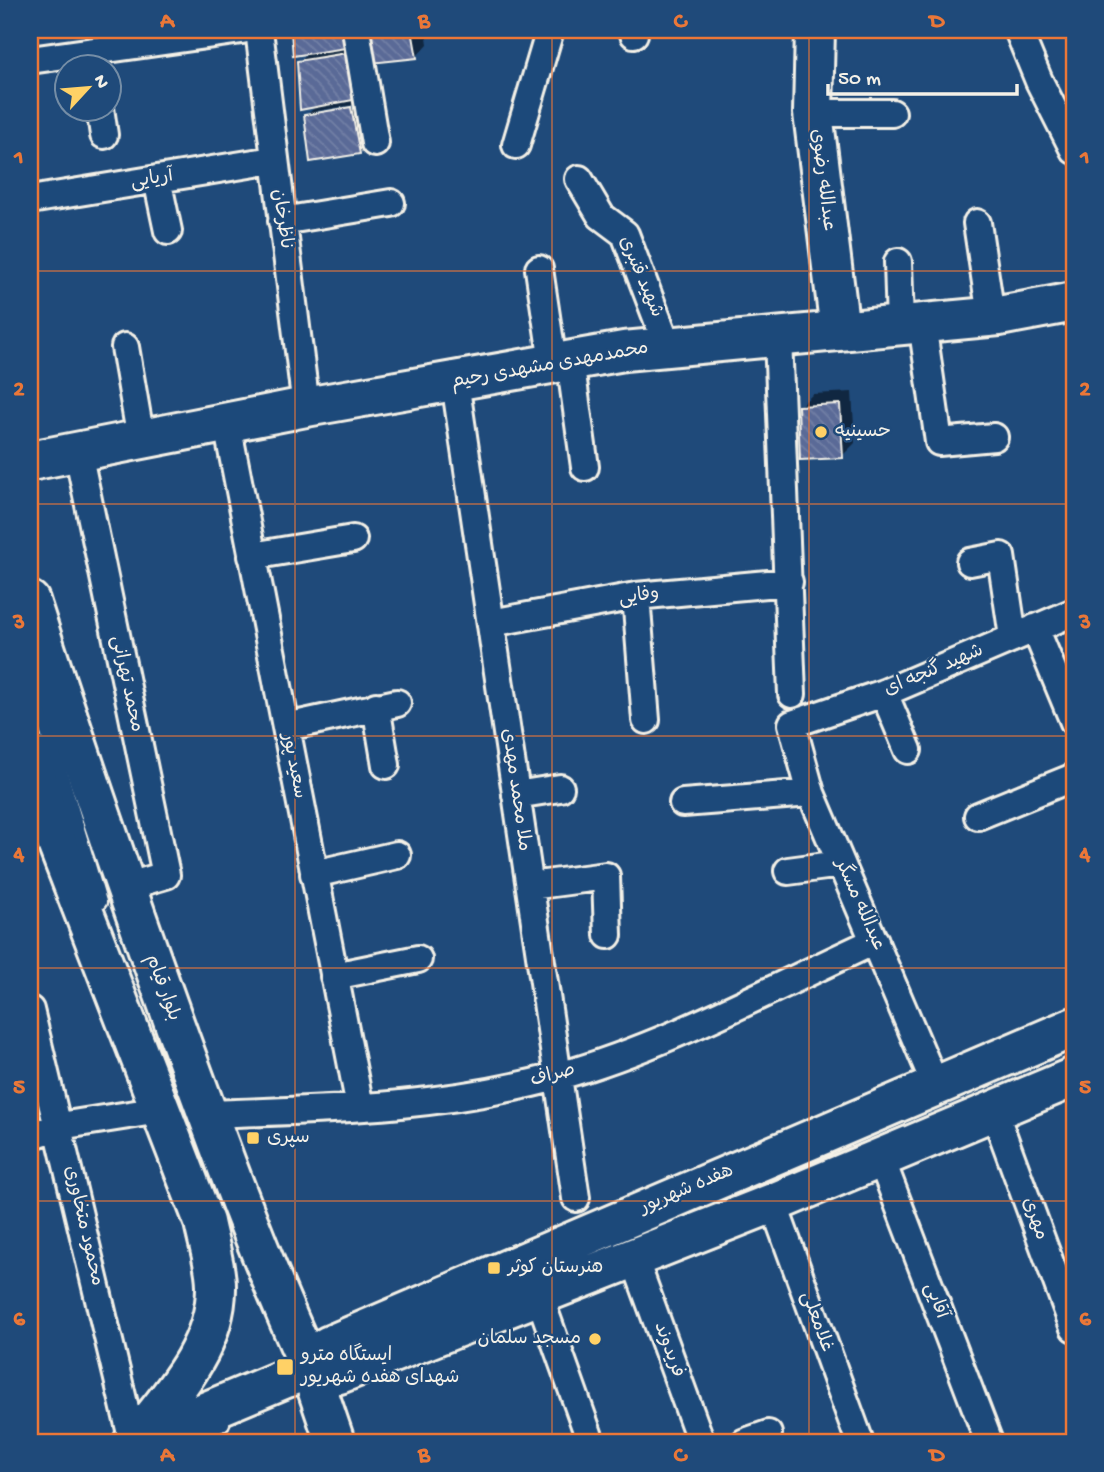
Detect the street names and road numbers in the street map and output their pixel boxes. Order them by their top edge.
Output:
street label: عبدالله رضوی [804,128,840,232]
street label: آریایی [129,163,176,195]
street label: ناظرخان [265,188,297,250]
street label: شهید قنبری [613,233,667,321]
street label: محمدمهدی مشهدی رحیم [450,337,650,395]
street label: وفایی [617,583,661,611]
street label: محمد تهرانی [105,634,147,734]
street label: شهید گنجه ای [880,638,987,702]
street label: ملا محمد مهدی [495,727,535,853]
street label: سعید پور [275,729,311,801]
street label: عبدالله مسگر [828,853,891,954]
street label: بلوار قیام [139,952,185,1024]
street label: صراف [528,1059,578,1093]
street label: هفده شهریور [635,1160,737,1221]
street label: محمود متخاوری [58,1164,108,1288]
street label: مهری [1016,1195,1052,1243]
street label: آقایی [918,1279,955,1323]
street label: غلامعلی [794,1289,838,1355]
street label: فریدوند [647,1319,689,1381]

